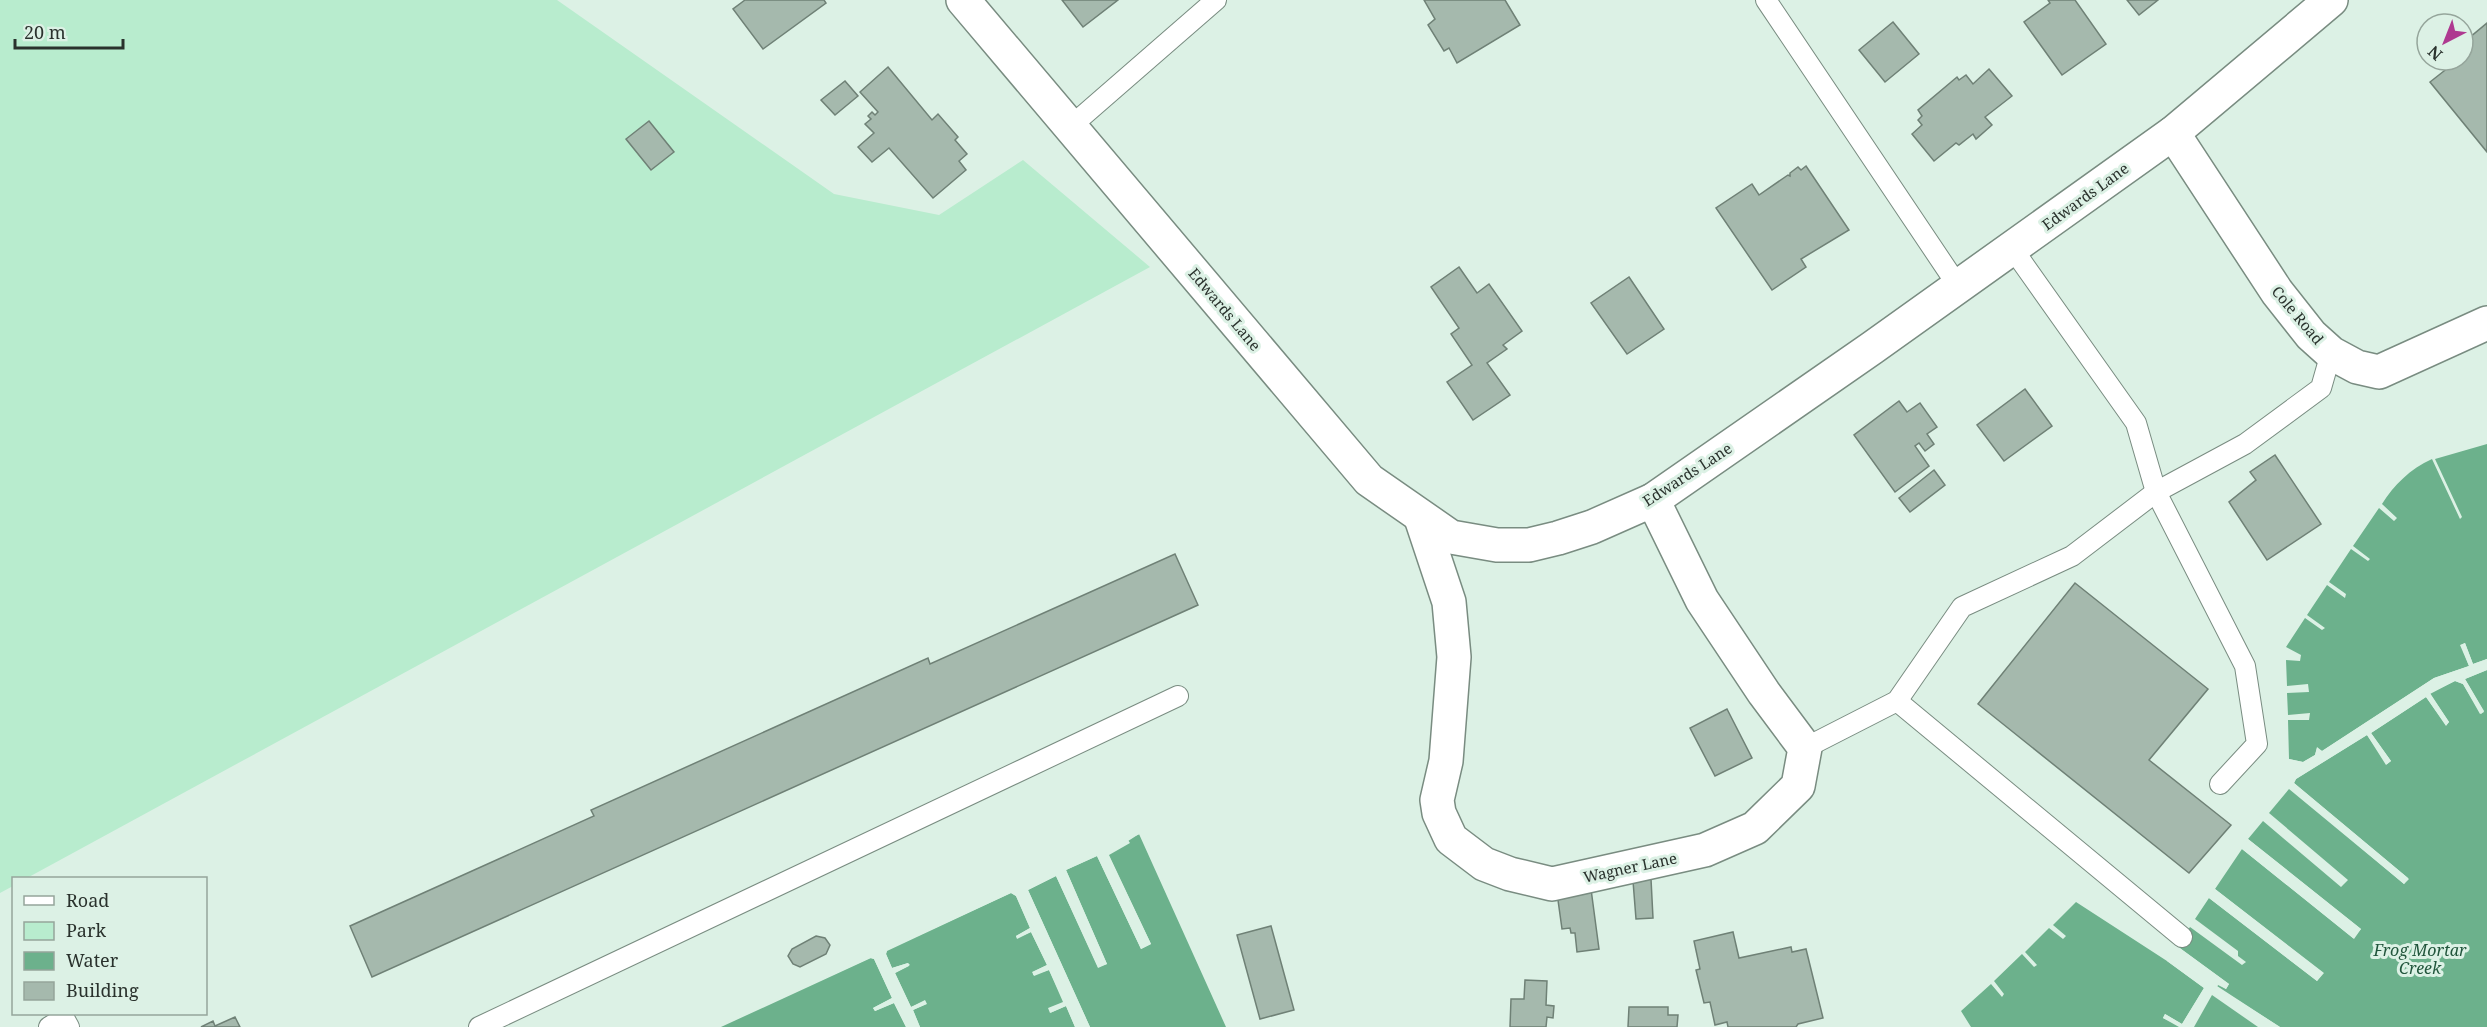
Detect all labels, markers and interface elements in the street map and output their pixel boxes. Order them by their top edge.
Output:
scale bar [15,12,123,50]
north arrow [2415,12,2475,72]
text: 20 m [24,20,66,44]
text: N [2423,40,2447,66]
street label: Edwards Lane [2038,158,2132,234]
street label: Edwards Lane [1184,263,1266,355]
street label: Cole Road [2268,282,2328,348]
street label: Edwards Lane [1639,438,1735,510]
street label: Wagner Lane [1581,847,1679,887]
legend [12,877,207,1015]
text: Road [66,888,109,912]
text: Park [66,918,106,942]
water label: Frog Mortar Creek [2372,939,2467,979]
text: Water [66,948,119,972]
text: Building [66,978,139,1002]

